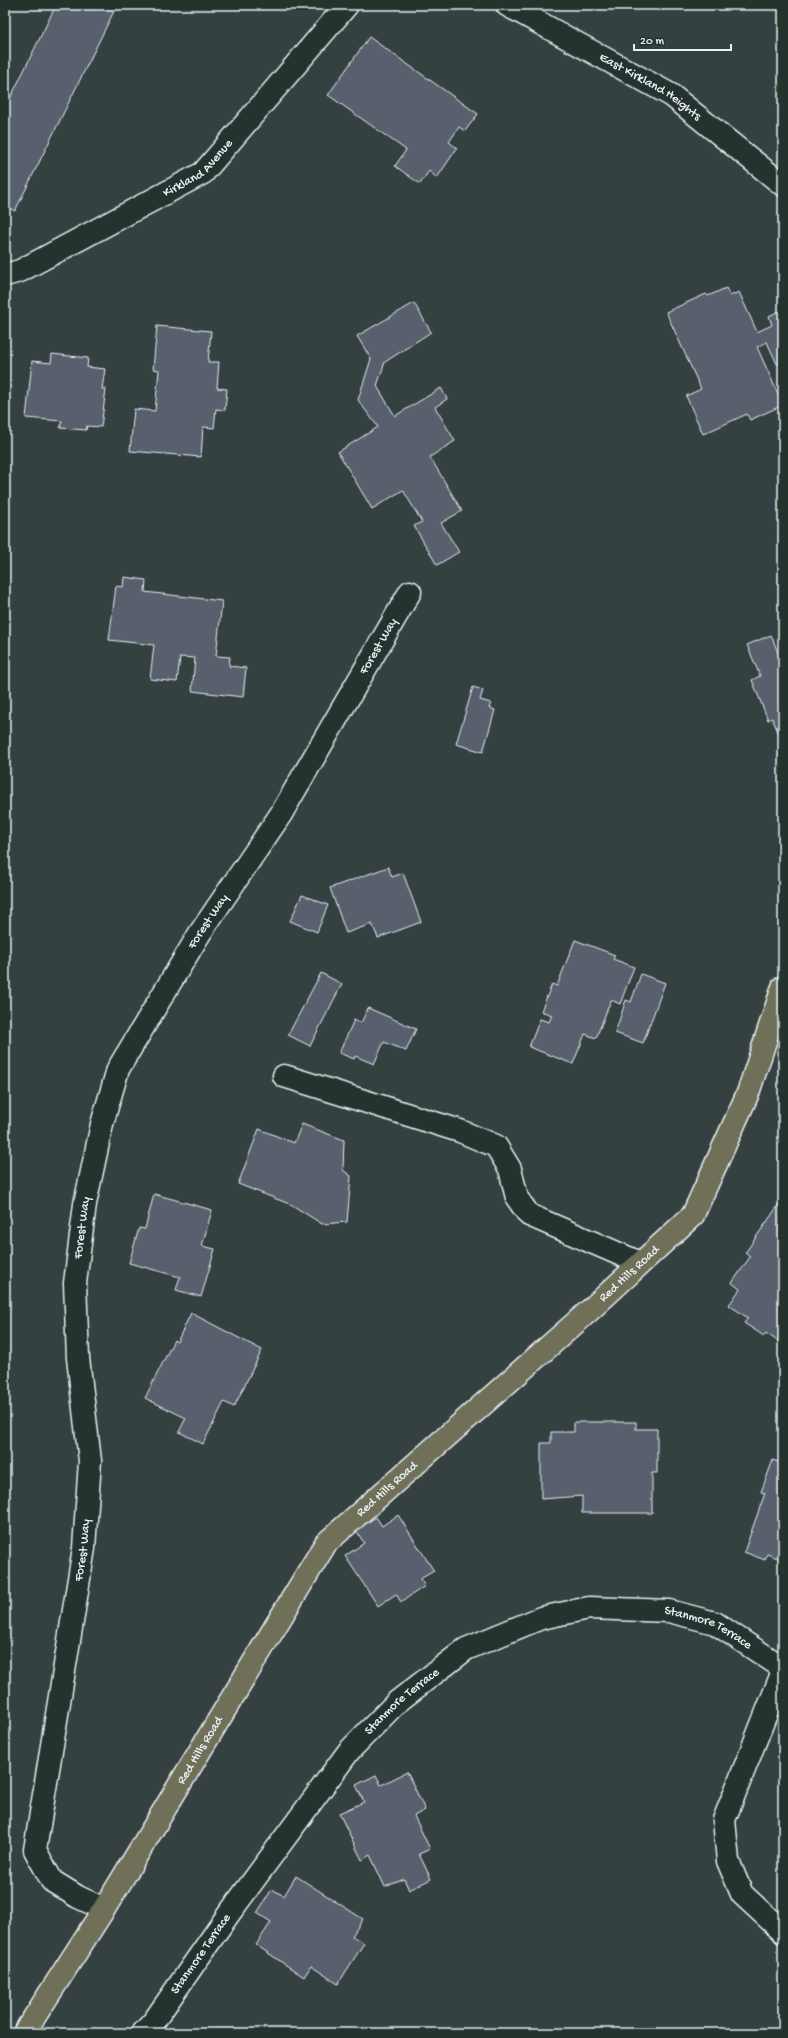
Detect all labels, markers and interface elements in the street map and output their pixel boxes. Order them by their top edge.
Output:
scale bar [634,26,731,52]
text: 20 m [640,35,665,49]
street label: East Kirkland Heights [597,50,705,125]
street label: Kirkland Avenue [160,136,236,201]
street label: Forest Way [356,615,401,678]
street label: Forest Way [184,891,232,953]
street label: Forest Way [70,1195,94,1261]
street label: Red Hills Road [596,1242,663,1305]
street label: Red Hills Road [353,1457,422,1520]
street label: Forest Way [71,1518,94,1584]
street label: Stanmore Terrace [664,1603,755,1653]
street label: Stanmore Terrace [361,1665,442,1738]
street label: Red Hills Road [174,1713,227,1787]
street label: Stanmore Terrace [168,1911,234,1997]

